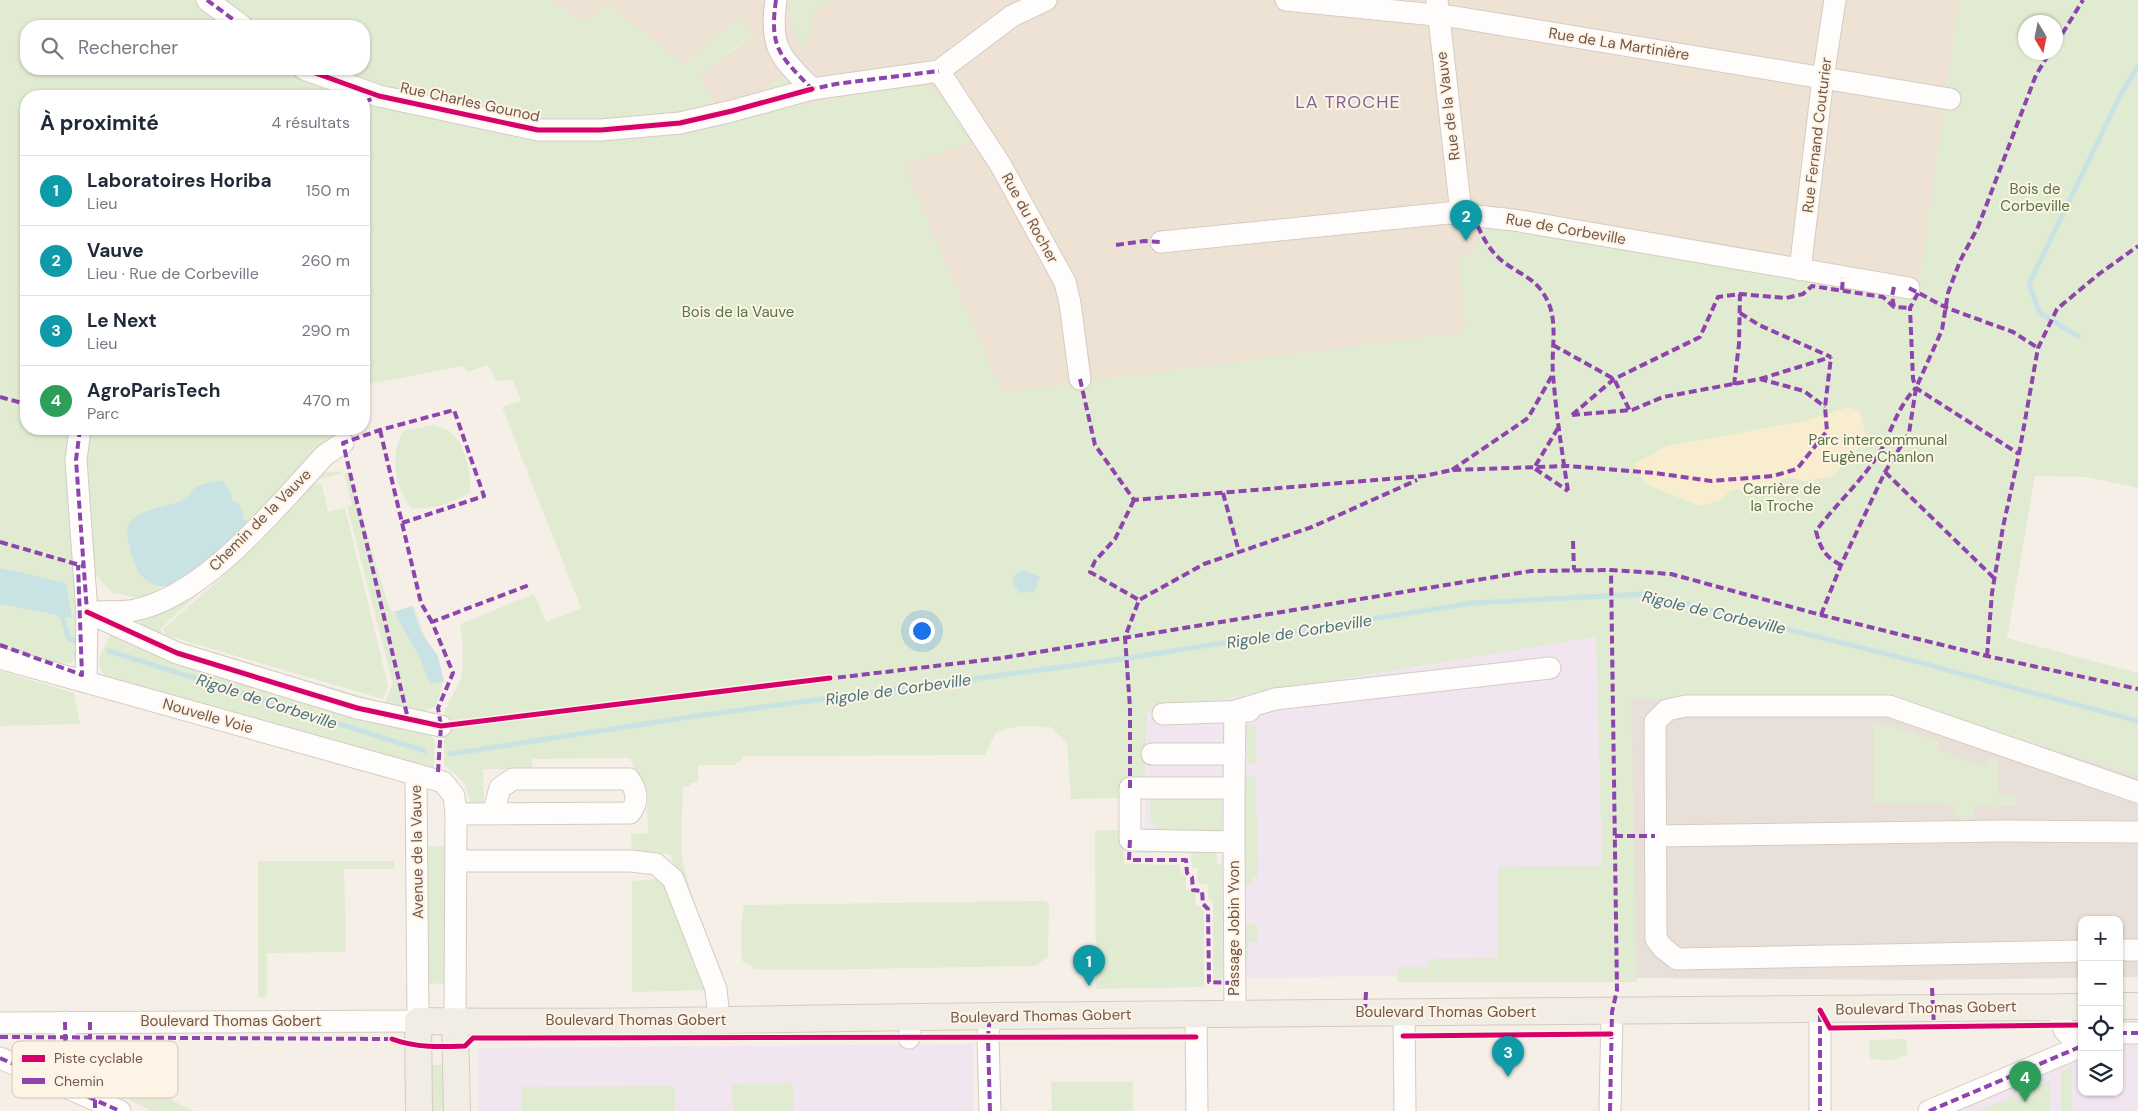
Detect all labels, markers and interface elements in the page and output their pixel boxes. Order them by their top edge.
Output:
north arrow [2018,15,2063,60]
search box [20,20,370,75]
street label: Rue de La Martinière [1547,23,1691,65]
icon: search [38,34,66,62]
text: Rechercher [78,35,178,60]
street label: Rue de la Vauve [1431,50,1465,162]
street label: Rue Fernand Couturier [1798,56,1837,214]
street label: Rue Charles Gounod [398,77,542,127]
district label: LA TROCHE [1295,90,1401,114]
text: À proximité [40,109,159,137]
text: 4 résultats [272,112,350,133]
text: Laboratoires Horiba [87,168,272,193]
street label: Rue du Rocher [997,169,1063,267]
park label: Bois de Corbeville [2000,179,2070,216]
text: 1 [53,180,59,201]
text: 150 m [306,180,350,201]
text: Lieu [87,193,118,214]
pin: 2 [1450,200,1482,241]
street label: Rue de Corbeville [1504,209,1628,249]
text: Vauve [87,238,144,263]
text: 2 [51,250,61,271]
text: 260 m [301,250,350,271]
text: Lieu · Rue de Corbeville [87,263,259,284]
park label: Bois de la Vauve [682,302,794,322]
text: Le Next [87,308,157,333]
text: 3 [51,320,61,341]
text: 290 m [301,320,350,341]
text: Lieu [87,333,118,354]
text: AgroParisTech [87,378,221,403]
text: 4 [51,390,61,411]
text: 470 m [303,390,350,411]
text: Parc [87,403,119,424]
park label: Parc intercommunal Eugène Chanlon [1809,430,1947,467]
street label: Chemin de la Vauve [205,465,315,575]
park label: Carrière de la Troche [1743,479,1821,516]
water label: Rigole de Corbeville [1640,586,1788,639]
water label: Rigole de Corbeville [1225,610,1373,653]
your location [909,618,935,644]
water label: Rigole de Corbeville [194,669,340,734]
water label: Rigole de Corbeville [824,669,972,710]
street label: Nouvelle Voie [160,694,256,738]
street label: Avenue de la Vauve [406,785,428,919]
street label: Passage Jobin Yvon [1224,860,1244,996]
map controls [2078,916,2123,1096]
button: + [2078,916,2123,961]
pin: 1 [1073,945,1105,986]
button: − [2078,961,2123,1006]
street label: Boulevard Thomas Gobert [1835,996,2017,1020]
street label: Boulevard Thomas Gobert [1355,1002,1537,1022]
street label: Boulevard Thomas Gobert [950,1004,1132,1028]
button: locate [2078,1006,2123,1051]
street label: Boulevard Thomas Gobert [545,1010,727,1030]
street label: Boulevard Thomas Gobert [140,1011,322,1031]
pin: 3 [1492,1036,1524,1077]
legend [12,1041,178,1098]
text: Piste cyclable [54,1049,143,1067]
button: layers [2078,1051,2123,1096]
pin: 4 [2009,1061,2041,1102]
text: Chemin [54,1072,104,1090]

